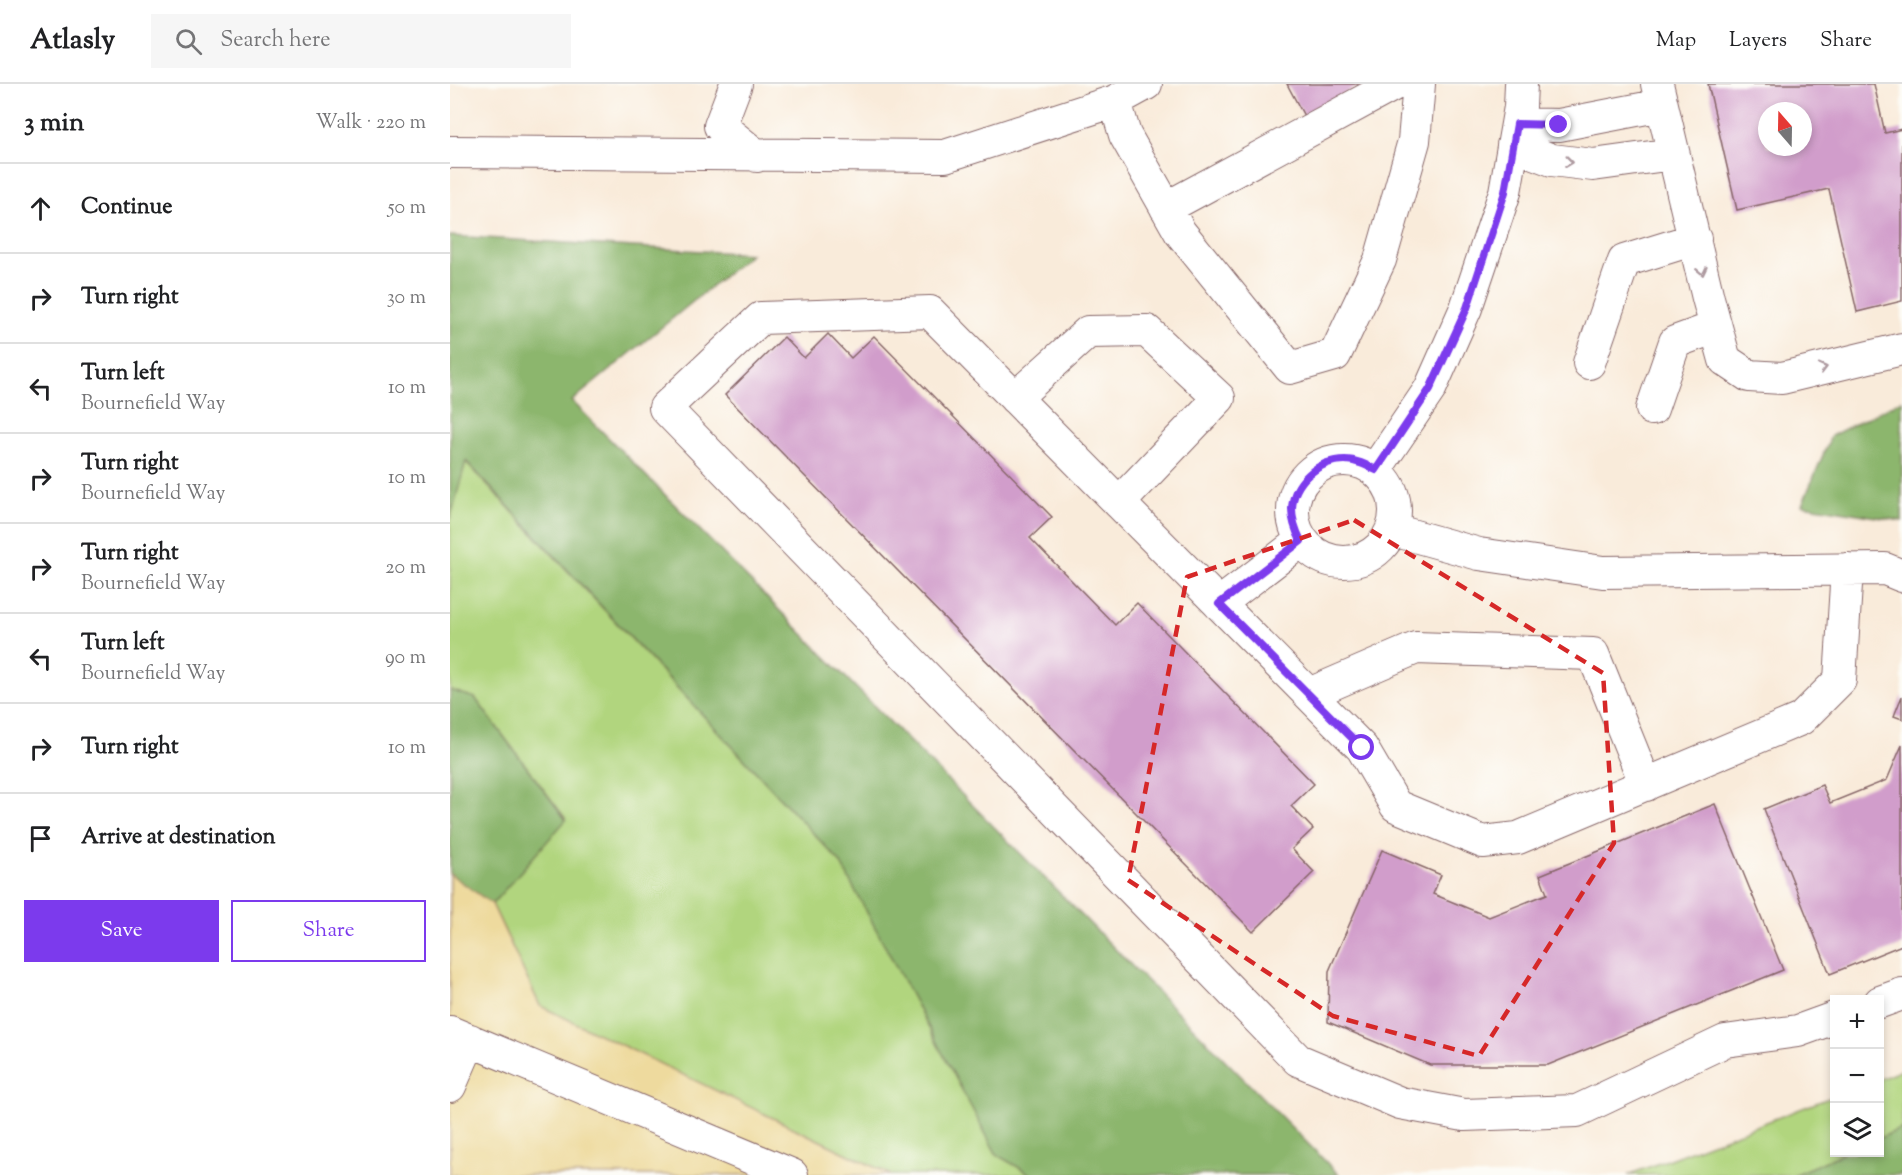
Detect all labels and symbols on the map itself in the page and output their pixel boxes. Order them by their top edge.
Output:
north arrow [1758,102,1812,156]
route end [1545,111,1571,137]
one-way arrow [1564,155,1574,167]
one-way arrow [1695,266,1708,276]
one-way arrow [1817,362,1827,375]
route start [1348,734,1374,760]

